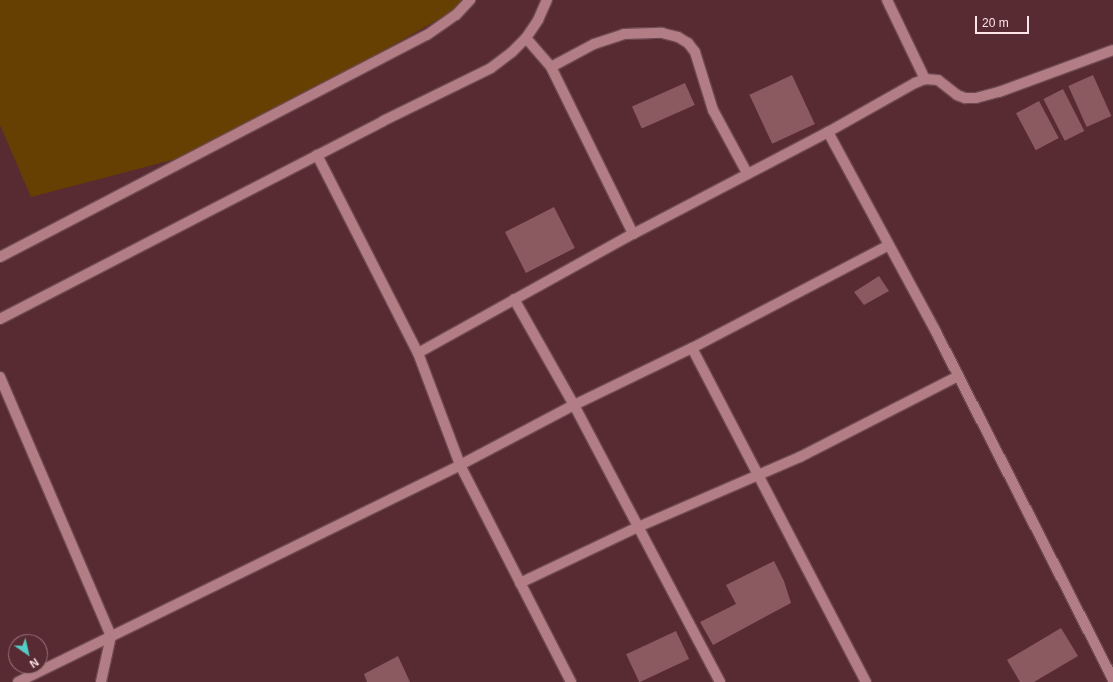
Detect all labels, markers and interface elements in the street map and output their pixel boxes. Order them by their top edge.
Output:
scale bar [977,8,1031,34]
text: 20 m [982,16,1009,30]
north arrow [8,634,48,674]
text: N [28,656,41,670]

